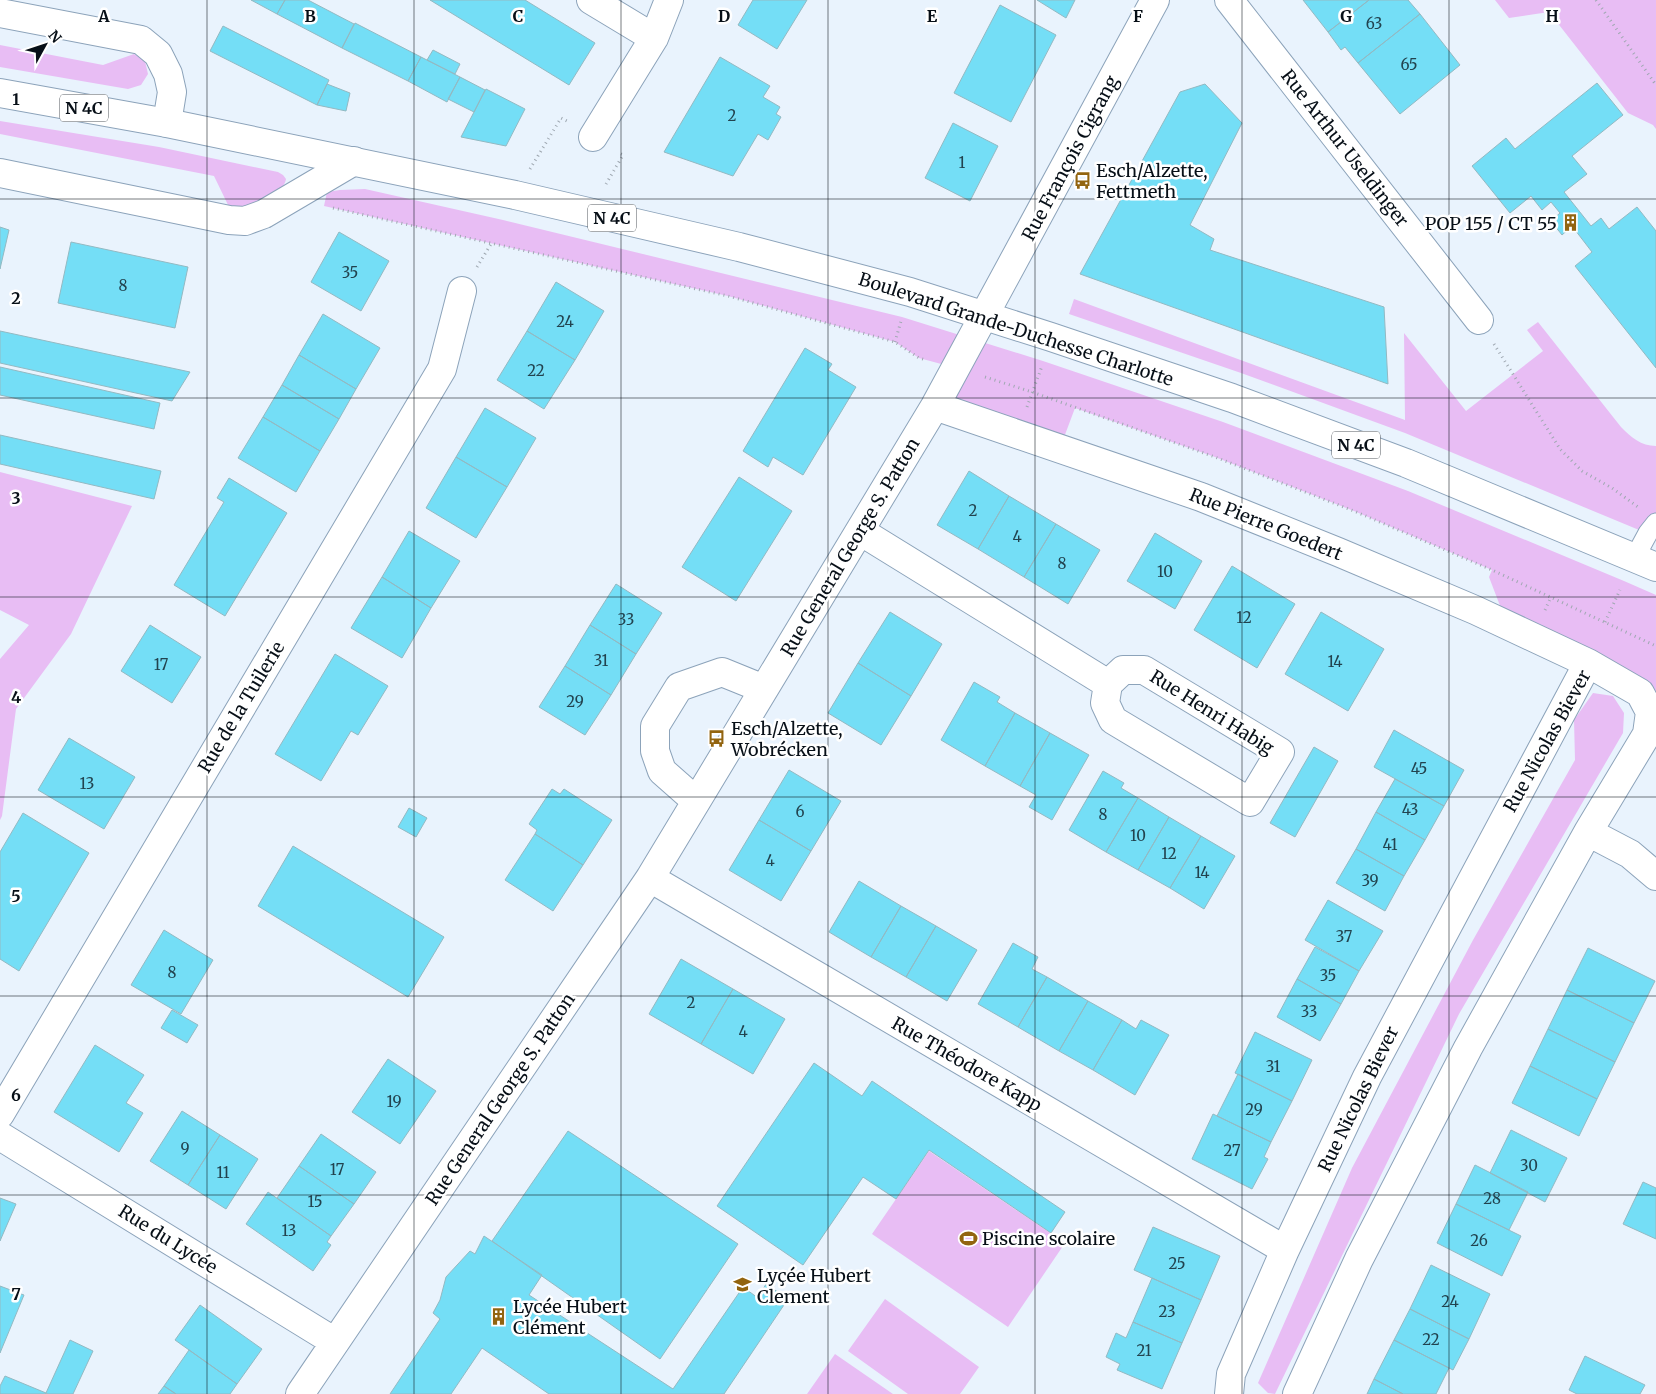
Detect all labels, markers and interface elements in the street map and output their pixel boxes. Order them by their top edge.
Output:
text: A [97,6,110,26]
text: B [304,6,316,26]
text: C [513,6,523,26]
text: D [718,6,730,26]
text: E [927,6,938,26]
text: F [1133,6,1143,26]
text: G [1340,6,1352,26]
text: H [1545,6,1559,26]
house number: 63 [1366,14,1382,33]
north arrow [20,20,70,70]
text: N [45,27,65,47]
house number: 65 [1400,55,1418,74]
street label: Rue Arthur Useldinger [1276,65,1414,231]
street label: Rue François Cigrang [1017,71,1123,245]
text: 1 [12,89,20,109]
road number: N 4C [60,95,108,122]
house number: 2 [728,106,737,125]
house number: 1 [959,153,966,172]
place label: Esch/Alzette, Fettmeth [1096,159,1208,203]
bus stop icon: Esch/Alzette, Fettmeth [1072,170,1092,190]
road number: N 4C [588,204,636,232]
place label: POP 155 / CT 55 [1425,212,1557,235]
building icon: POP 155 / CT 55 [1561,213,1581,233]
house number: 35 [342,263,358,282]
street label: Boulevard Grande-Duchesse Charlotte [856,267,1176,391]
house number: 8 [119,276,128,295]
text: 2 [11,288,21,308]
house number: 24 [556,312,574,331]
house number: 22 [527,361,545,380]
road number: N 4C [1332,432,1380,458]
street label: Rue General George S. Patton [775,433,925,661]
street label: Rue Pierre Goedert [1186,483,1346,565]
text: 3 [11,488,21,508]
house number: 2 [969,501,978,520]
house number: 4 [1012,527,1022,546]
house number: 8 [1058,554,1067,573]
house number: 10 [1157,562,1173,581]
house number: 12 [1236,608,1252,627]
house number: 33 [618,610,634,629]
street label: Rue de la Tuilerie [193,637,289,777]
house number: 31 [594,651,609,670]
house number: 14 [1327,652,1343,671]
house number: 17 [154,655,169,674]
street label: Rue Henri Habig [1146,665,1278,759]
street label: Rue Nicolas Biever [1498,666,1596,816]
text: 4 [11,687,21,707]
house number: 29 [566,692,584,711]
place label: Esch/Alzette, Wobrécken [730,717,843,761]
bus stop icon: Esch/Alzette, Wobrécken [707,728,727,748]
house number: 45 [1411,759,1427,778]
house number: 13 [80,774,94,793]
house number: 43 [1402,800,1418,819]
house number: 6 [795,802,805,821]
house number: 8 [1099,805,1108,824]
house number: 10 [1130,826,1146,845]
house number: 41 [1383,835,1398,854]
house number: 12 [1161,844,1177,863]
house number: 4 [765,851,775,870]
house number: 14 [1194,863,1210,882]
house number: 39 [1361,871,1379,890]
text: 5 [11,886,21,906]
house number: 37 [1336,927,1353,946]
house number: 8 [168,963,177,982]
house number: 35 [1320,966,1336,985]
street label: Rue General George S. Patton [420,988,580,1210]
house number: 2 [687,993,696,1012]
house number: 33 [1301,1002,1317,1021]
street label: Rue Théodore Kapp [888,1012,1046,1116]
house number: 4 [738,1022,748,1041]
street label: Rue Nicolas Biever [1313,1022,1403,1176]
house number: 31 [1266,1057,1281,1076]
text: 6 [11,1085,21,1105]
house number: 19 [386,1092,402,1111]
house number: 29 [1245,1100,1263,1119]
house number: 9 [180,1139,190,1158]
house number: 27 [1224,1141,1241,1160]
house number: 30 [1520,1156,1538,1175]
house number: 17 [330,1160,345,1179]
house number: 11 [216,1163,230,1182]
house number: 28 [1483,1189,1501,1208]
house number: 15 [307,1192,323,1211]
street label: Rue du Lycée [114,1200,222,1278]
house number: 13 [282,1221,296,1240]
place label: Piscine scolaire [982,1227,1115,1250]
sports icon: Piscine scolaire [958,1228,978,1248]
house number: 26 [1470,1231,1488,1250]
house number: 25 [1168,1254,1186,1273]
place label: Lyçée Hubert Clement [757,1264,871,1308]
school or university icon: Lyçée Hubert Clement [733,1275,753,1295]
text: 7 [11,1284,21,1304]
house number: 24 [1441,1292,1459,1311]
place label: Lycée Hubert Clément [513,1295,627,1339]
house number: 23 [1159,1302,1175,1321]
building icon: Lycée Hubert Clément [489,1306,509,1326]
house number: 22 [1422,1330,1440,1349]
house number: 21 [1136,1341,1152,1360]

